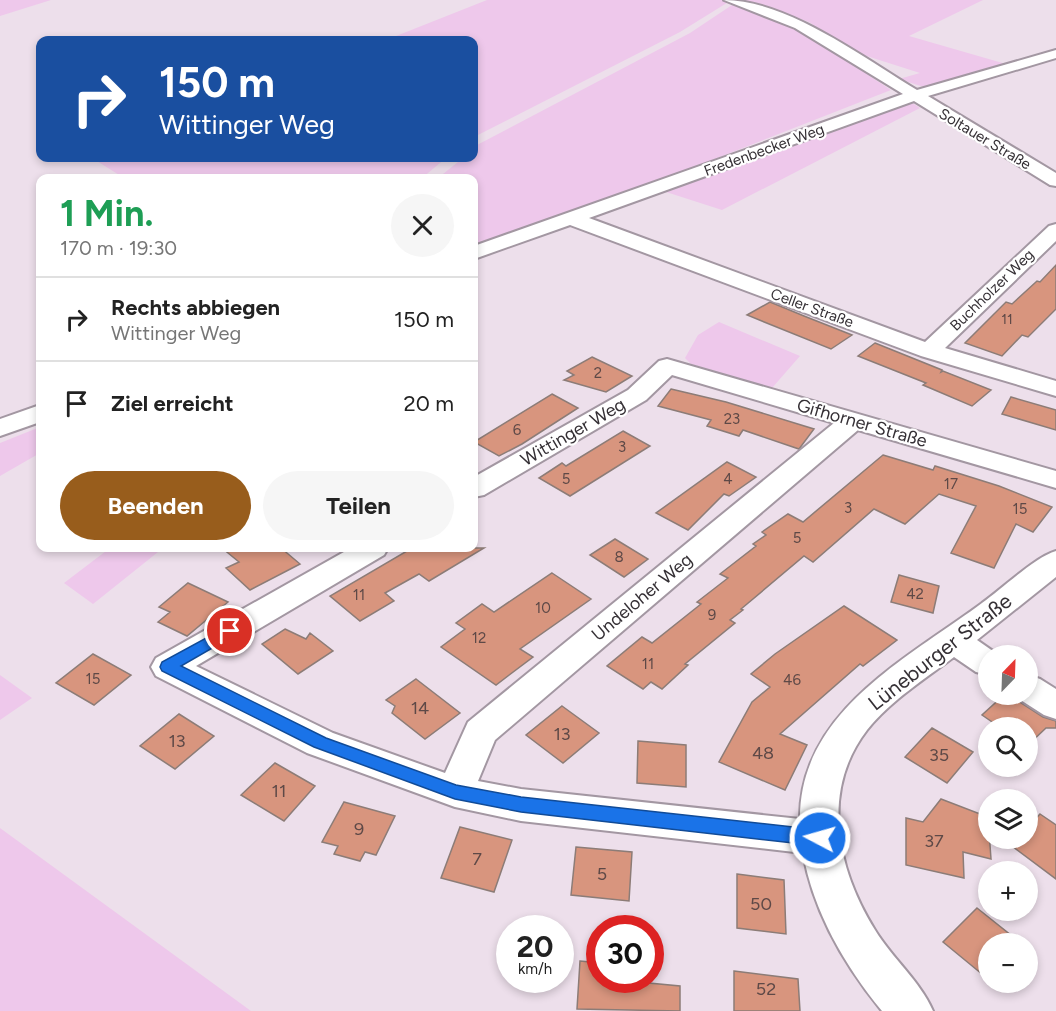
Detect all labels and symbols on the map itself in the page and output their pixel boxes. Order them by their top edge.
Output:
street label: Soltauer Straße [936,104,1034,174]
street label: Fredenbecker Weg [701,120,827,180]
street label: Buchholzer Weg [946,245,1038,335]
street label: Celler Straße [768,285,856,331]
house number: 11 [1001,311,1013,328]
house number: 2 [594,364,602,382]
street label: Wittinger Weg [517,393,629,471]
street label: Gifhorner Straße [794,394,930,452]
house number: 23 [724,410,740,428]
house number: 6 [513,421,522,439]
house number: 3 [618,438,626,456]
house number: 5 [562,470,570,488]
house number: 4 [723,470,733,488]
house number: 17 [944,475,958,493]
house number: 3 [844,499,852,517]
house number: 15 [1013,500,1027,518]
house number: 5 [793,529,801,547]
street label: Undeloher Weg [587,548,697,646]
house number: 8 [614,548,624,566]
house number: 42 [906,585,924,603]
house number: 11 [353,586,365,604]
street label: Lüneburger Straße [863,588,1016,715]
house number: 10 [535,599,551,617]
pin [204,605,255,656]
house number: 9 [708,606,716,624]
house number: 12 [472,629,486,647]
north arrow [978,645,1038,705]
house number: 11 [642,655,654,673]
house number: 15 [86,670,100,688]
house number: 46 [783,671,801,689]
house number: 14 [411,697,429,719]
house number: 13 [553,723,571,745]
house number: 13 [168,730,186,752]
house number: 48 [752,742,774,764]
house number: 35 [929,744,949,766]
house number: 11 [272,780,286,802]
position arrow [788,806,852,870]
house number: 9 [354,818,364,840]
house number: 37 [924,830,944,852]
house number: 7 [472,848,482,870]
house number: 5 [597,863,607,885]
house number: 50 [750,893,772,915]
speed limit sign: 30 [586,915,664,993]
house number: 52 [756,978,776,1000]

